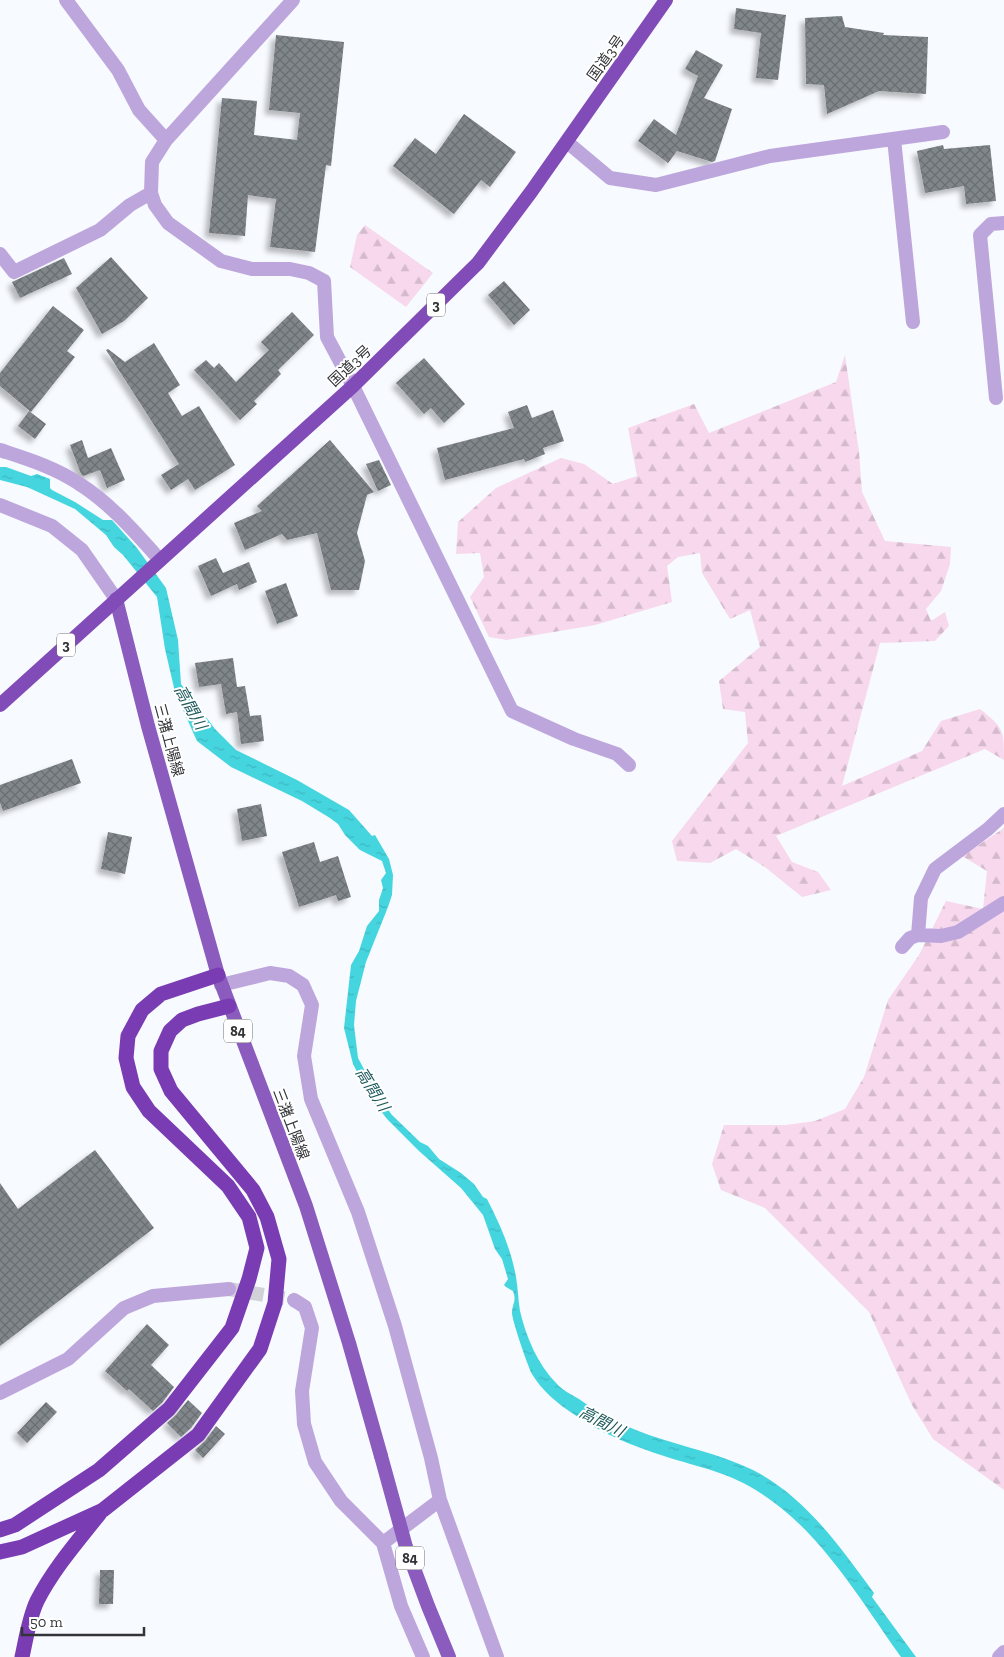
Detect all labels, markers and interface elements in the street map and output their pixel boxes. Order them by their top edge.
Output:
street label: 国道3号 [584,31,628,85]
road number: 3 [427,294,445,316]
street label: 国道3号 [325,342,375,390]
road number: 3 [57,634,75,656]
water label: 高間川 [171,682,211,735]
street label: 三潴上陽線 [151,701,187,779]
road number: 84 [224,1019,252,1042]
water label: 高間川 [352,1064,394,1116]
street label: 三潴上陽線 [269,1086,313,1162]
water label: 高間川 [576,1402,629,1442]
road number: 84 [396,1546,424,1570]
scale bar [22,1604,145,1636]
text: 50 m [30,1613,63,1631]

